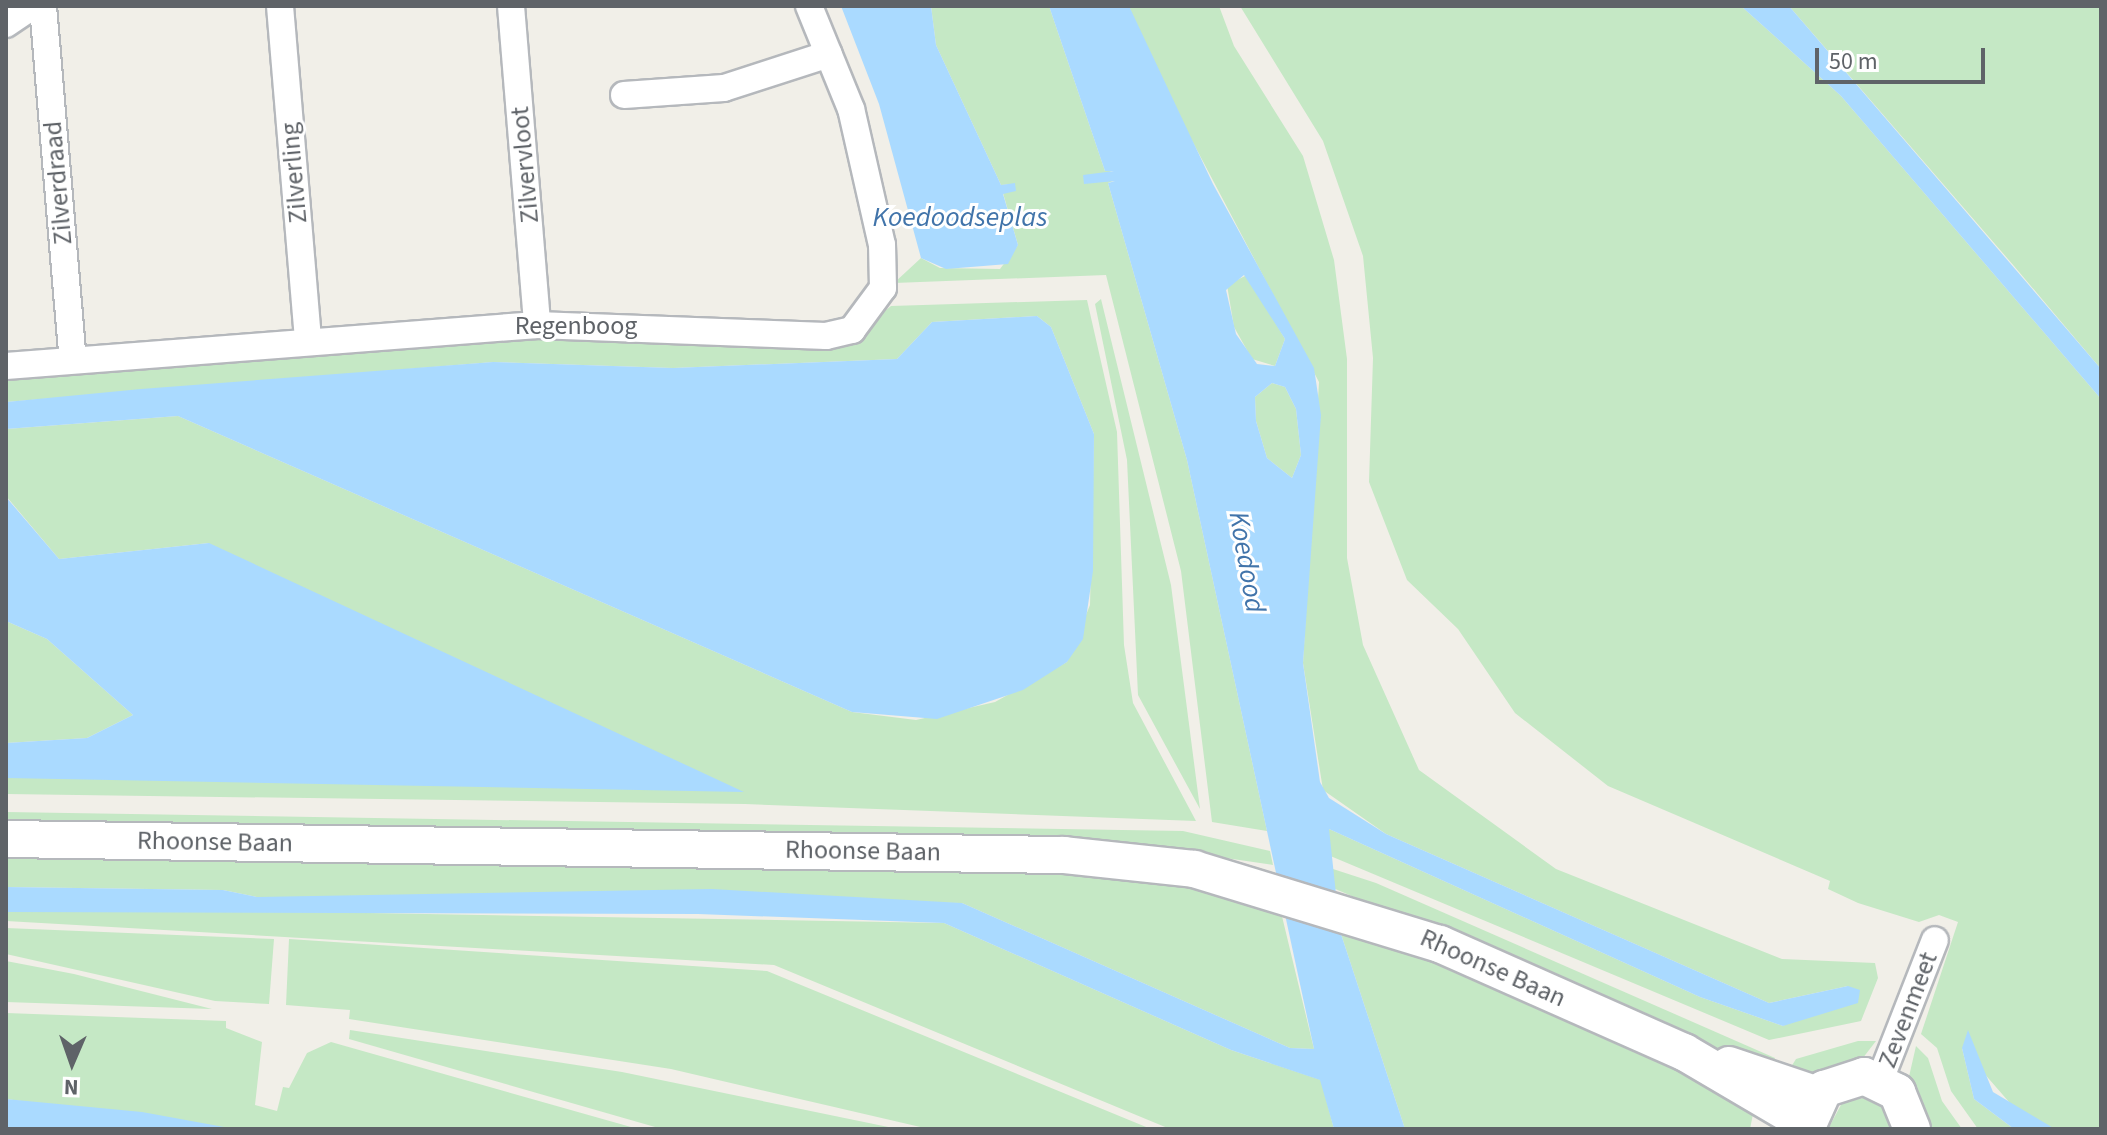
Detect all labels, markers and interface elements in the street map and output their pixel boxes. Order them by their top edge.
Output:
scale bar [1819,32,1989,82]
text: 50 m [1829,44,1878,79]
street label: Zilvervloot [504,105,546,225]
street label: Zilverdraad [37,120,79,246]
street label: Zilverling [274,121,314,225]
water label: Koedoodseplas [873,200,1047,234]
street label: Regenboog [515,310,637,342]
water label: Koedood [1222,509,1272,615]
street label: Rhoonse Baan [137,825,293,859]
street label: Rhoonse Baan [785,834,941,868]
street label: Rhoonse Baan [1415,922,1571,1014]
street label: Zevenmeet [1872,948,1944,1072]
north arrow [32,1023,112,1103]
text: N [63,1071,79,1103]

